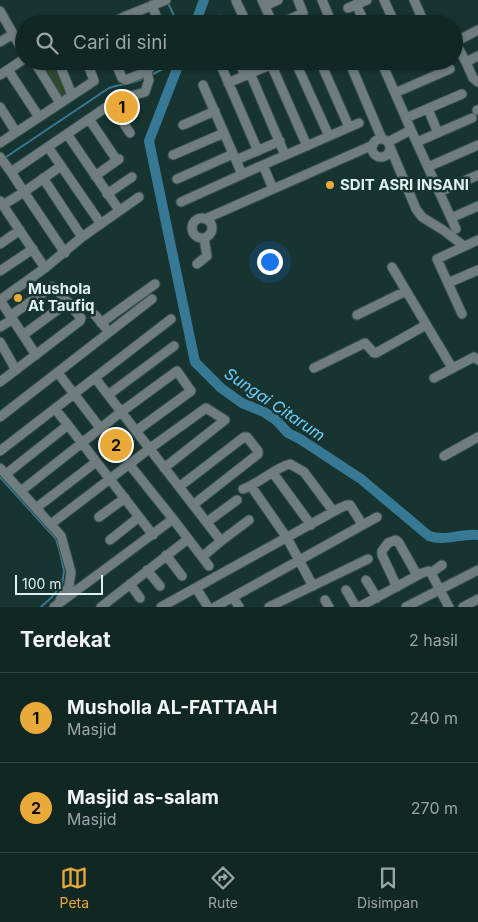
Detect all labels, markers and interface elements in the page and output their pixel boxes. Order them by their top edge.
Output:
search box [15,15,463,70]
icon: search [33,29,61,57]
text: Cari di sini [73,31,167,54]
pin: 1 [106,88,138,126]
place label: SDIT ASRI INSANI [340,175,469,194]
marker: SDIT ASRI INSANI [324,179,336,191]
your location [257,249,283,275]
place label: Mushola At Taufiq [28,279,94,315]
marker: Mushola At Taufiq [12,292,24,304]
water label: Sungai Citarum [221,363,329,445]
pin: 2 [100,426,132,464]
scale bar [15,572,102,595]
text: 100 m [22,575,62,592]
text: Terdekat [20,627,111,652]
text: 2 hasil [409,630,458,650]
text: Musholla AL-FATTAAH [67,696,277,719]
text: 1 [33,708,39,728]
text: 240 m [410,708,458,728]
text: Masjid [67,719,116,739]
text: Masjid as-salam [67,786,219,809]
text: 2 [31,798,41,818]
text: 270 m [411,798,458,818]
text: Masjid [67,809,116,829]
tab: Peta [60,864,89,911]
tab: Rute [208,864,238,911]
tab: Disimpan [357,864,418,911]

